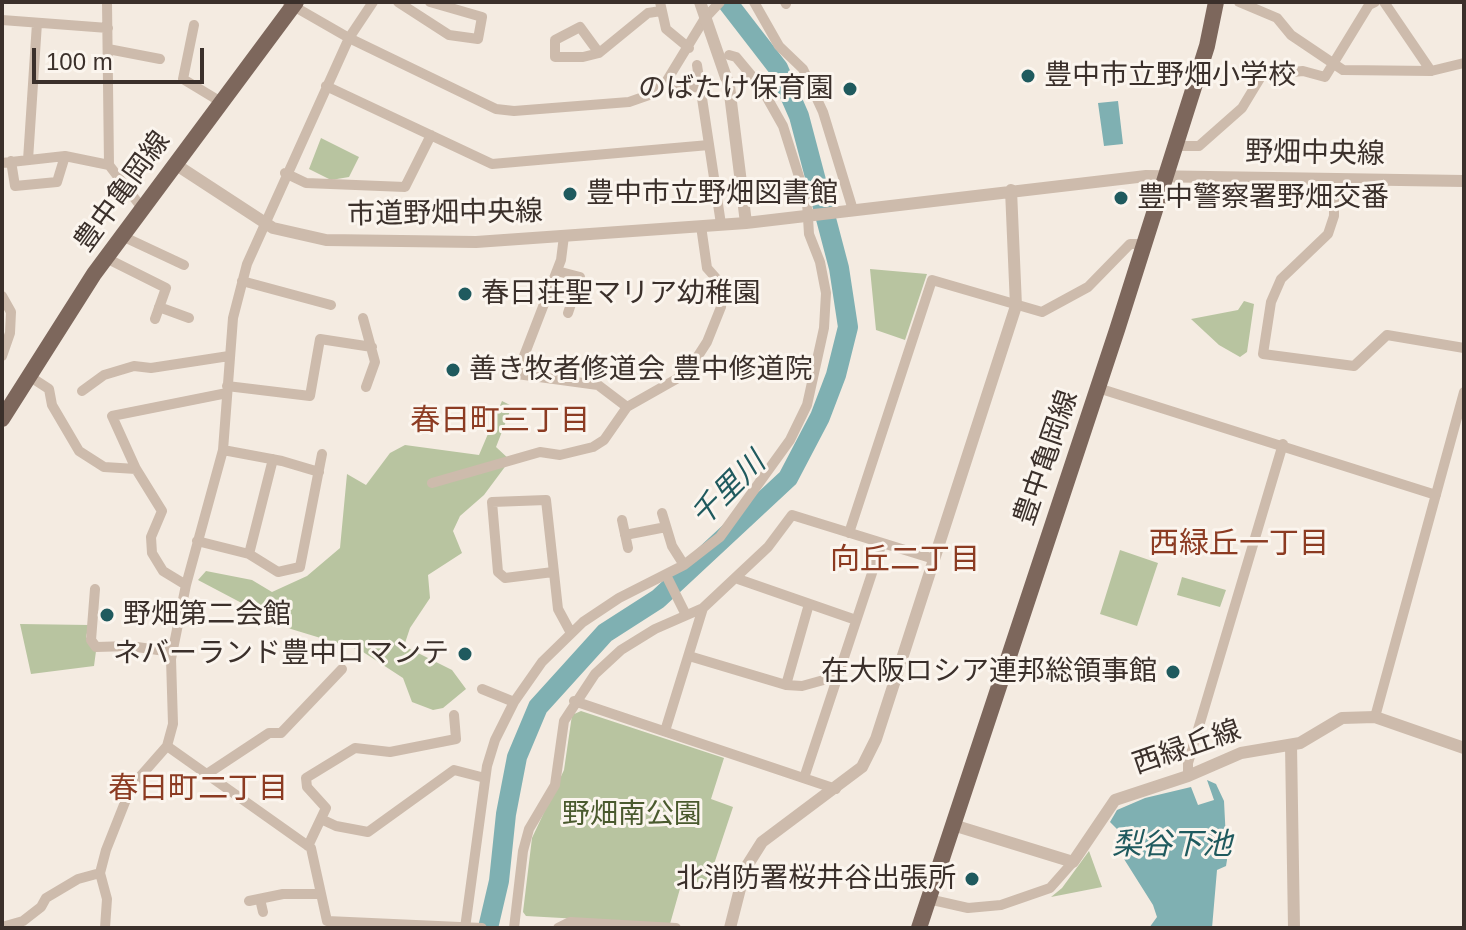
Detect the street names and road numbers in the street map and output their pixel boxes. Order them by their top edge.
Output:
street label: 豊中亀岡線 [68,125,178,259]
street label: 野畑中央線 [1245,136,1385,172]
street label: 市道野畑中央線 [347,195,543,233]
street label: 豊中亀岡線 [1008,386,1086,530]
street label: 西緑丘線 [1129,714,1245,782]

